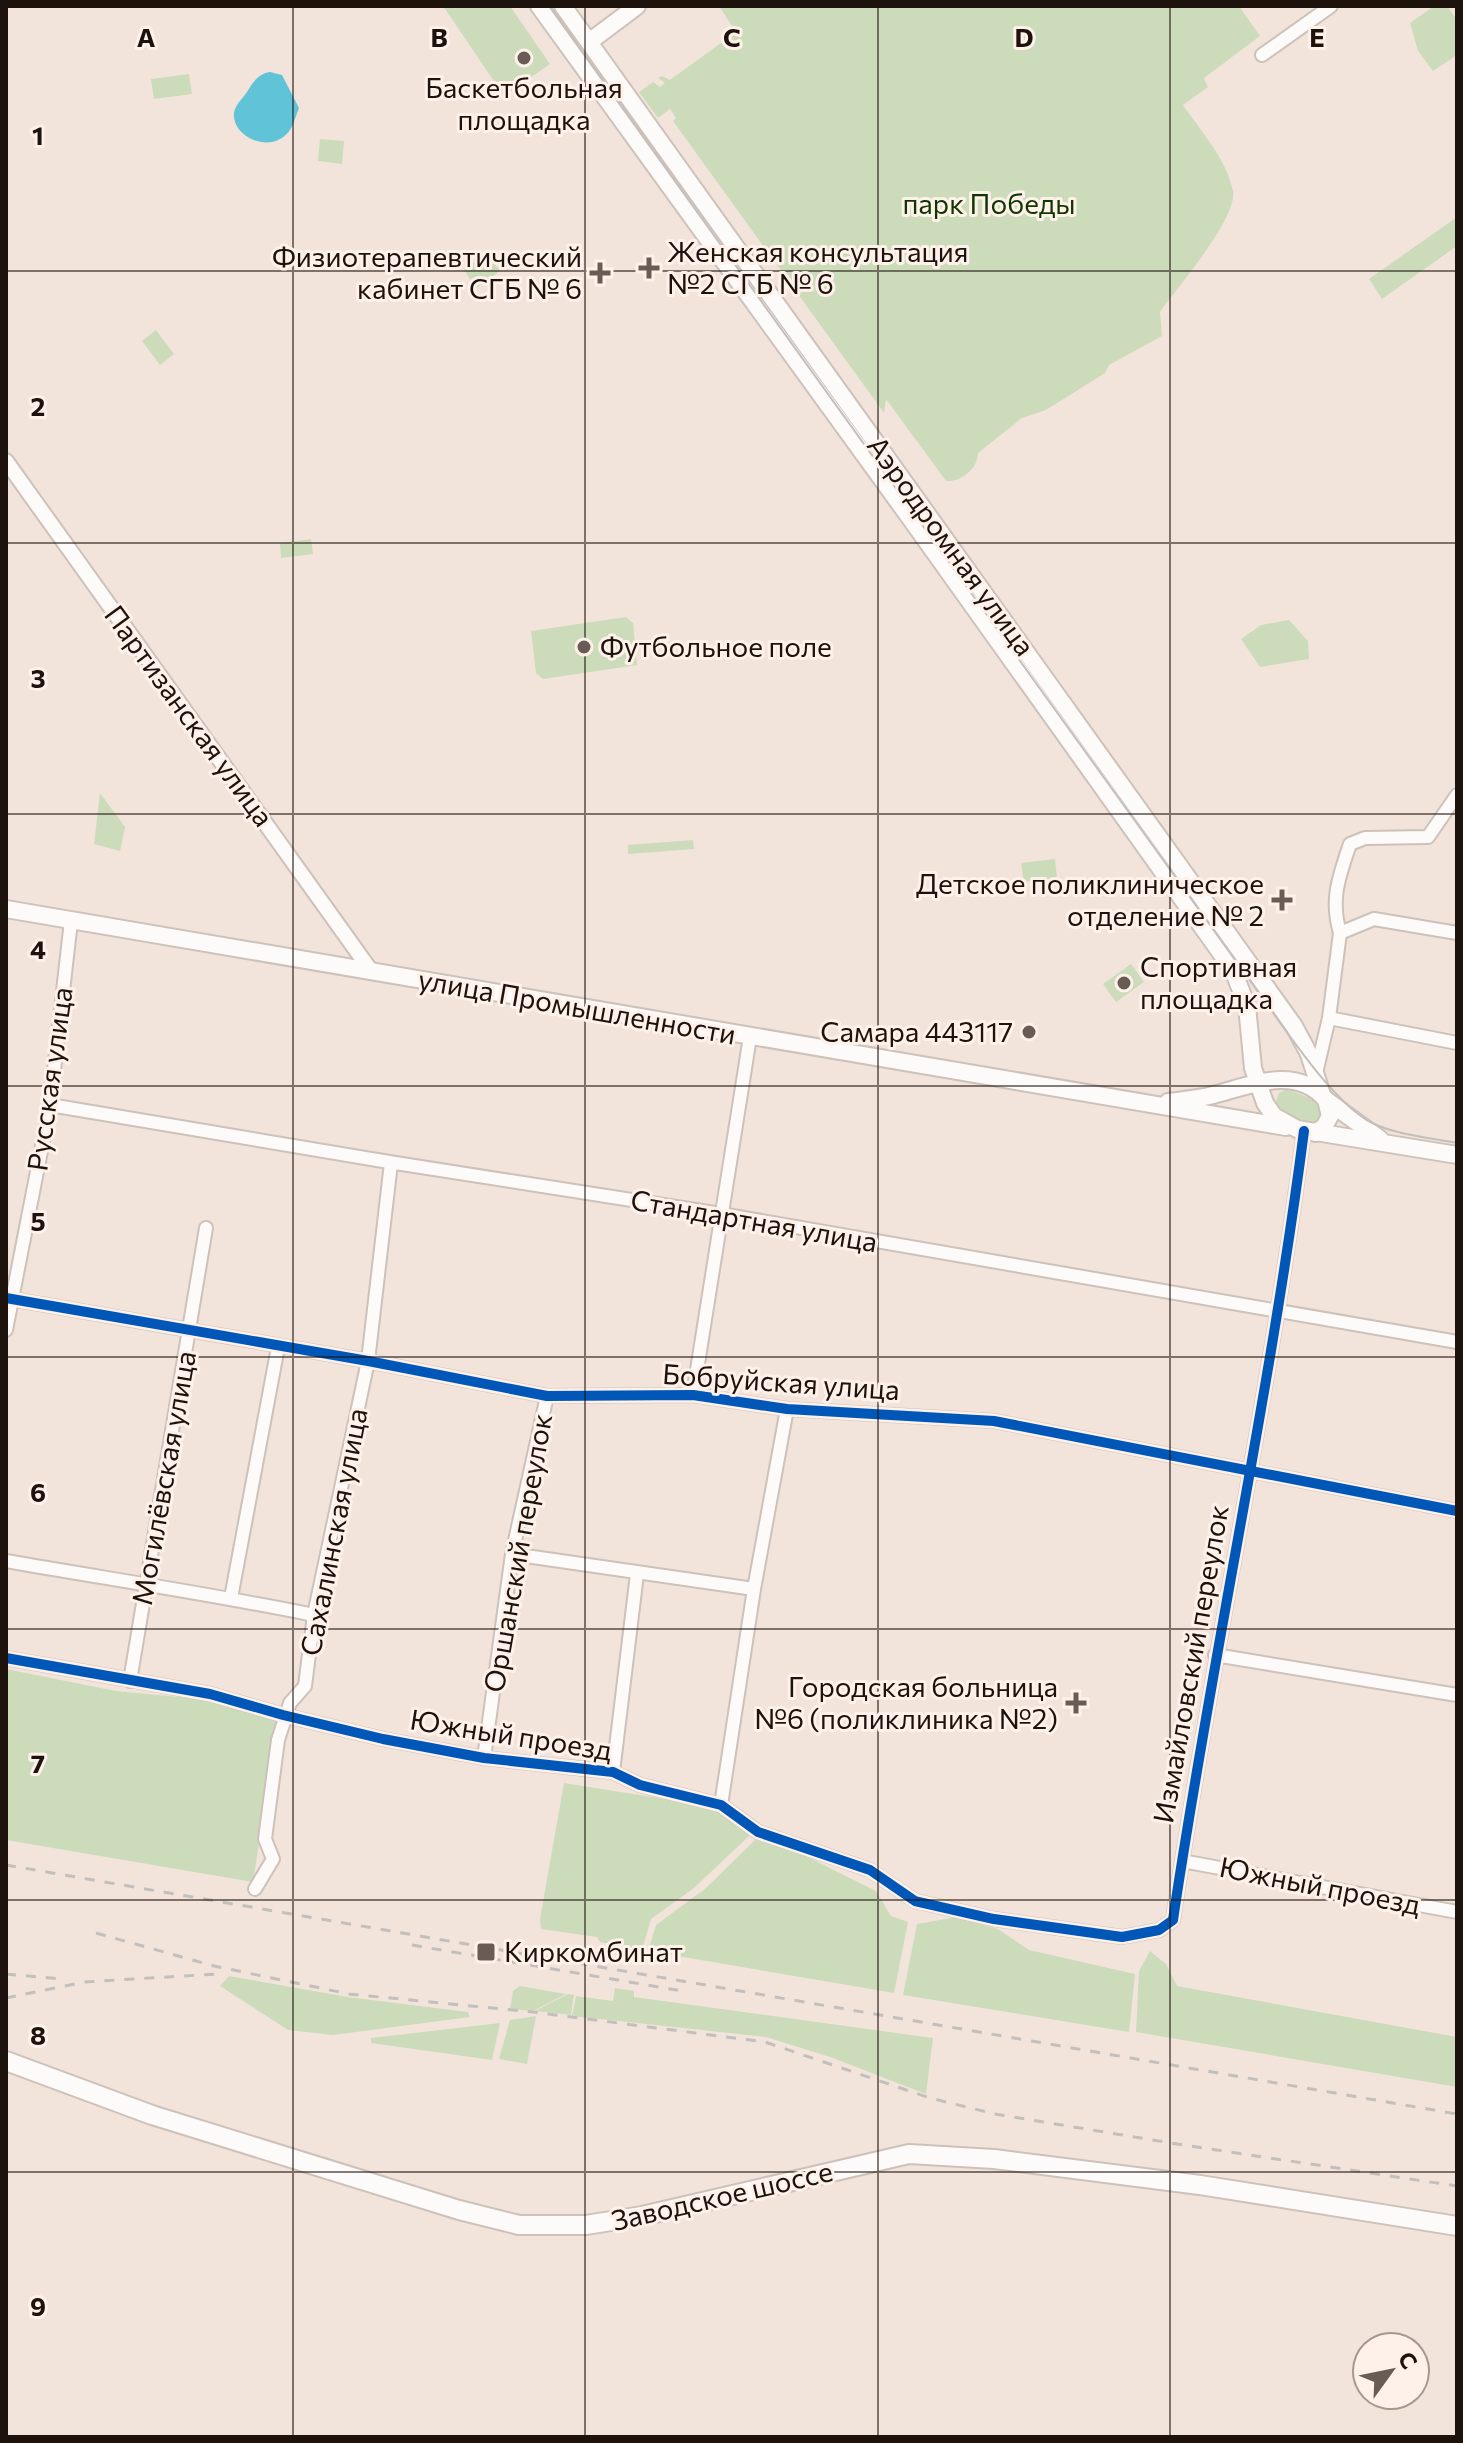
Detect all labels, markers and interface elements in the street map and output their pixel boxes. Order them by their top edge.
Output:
text: A [137,21,156,52]
text: B [430,21,448,52]
text: C [723,21,741,52]
text: D [1014,21,1034,52]
text: E [1309,21,1325,52]
marker: Баскетбольная площадка [515,49,533,67]
place label: Баскетбольная площадка [425,70,623,136]
text: 1 [32,119,44,150]
park label: парк Победы [902,186,1076,220]
place label: Женская консультация №2 СГБ № 6 [667,234,968,300]
place label: Физиотерапевтический кабинет СГБ № 6 [272,239,582,305]
marker: Женская консультация №2 СГБ № 6 [638,257,660,279]
marker: Физиотерапевтический кабинет СГБ № 6 [589,262,611,284]
text: 2 [31,390,45,421]
street label: Аэродромная улица [861,429,1043,662]
street label: Партизанская улица [98,598,281,833]
place label: Футбольное поле [600,629,832,663]
marker: Футбольное поле [575,638,593,656]
text: 3 [30,662,46,693]
place label: Детское поликлиническое отделение № 2 [916,866,1264,932]
marker: Детское поликлиническое отделение № 2 [1271,889,1293,911]
text: 4 [30,933,46,964]
place label: Спортивная площадка [1140,949,1297,1015]
street label: улица Промышленности [416,961,739,1051]
marker: Спортивная площадка [1115,974,1133,992]
street label: Русская улица [19,985,79,1173]
place label: Самара 443117 [820,1014,1013,1048]
marker: Самара 443117 [1020,1023,1038,1041]
street label: Стандартная улица [628,1182,880,1258]
text: 5 [30,1205,46,1236]
street label: Могилёвская улица [124,1348,202,1608]
street label: Бобруйская улица [661,1356,901,1406]
street label: Сахалинская улица [292,1405,374,1658]
street label: Оршанский переулок [476,1411,558,1695]
text: 6 [30,1476,46,1507]
street label: Измайловский переулок [1145,1502,1235,1825]
place label: Городская больница №6 (поликлиника №2) [754,1669,1058,1735]
marker: Городская больница №6 (поликлиника №2) [1065,1692,1087,1714]
street label: Южный проезд [408,1701,615,1767]
text: 7 [31,1747,45,1778]
street label: Южный проезд [1217,1849,1424,1921]
place label: Киркомбинат [504,1934,683,1968]
marker: Киркомбинат [475,1941,497,1963]
text: 8 [30,2019,46,2050]
street label: Заводское шоссе [608,2153,836,2237]
text: 9 [30,2290,46,2321]
north arrow [1351,2331,1431,2411]
text: С [1393,2346,1424,2373]

